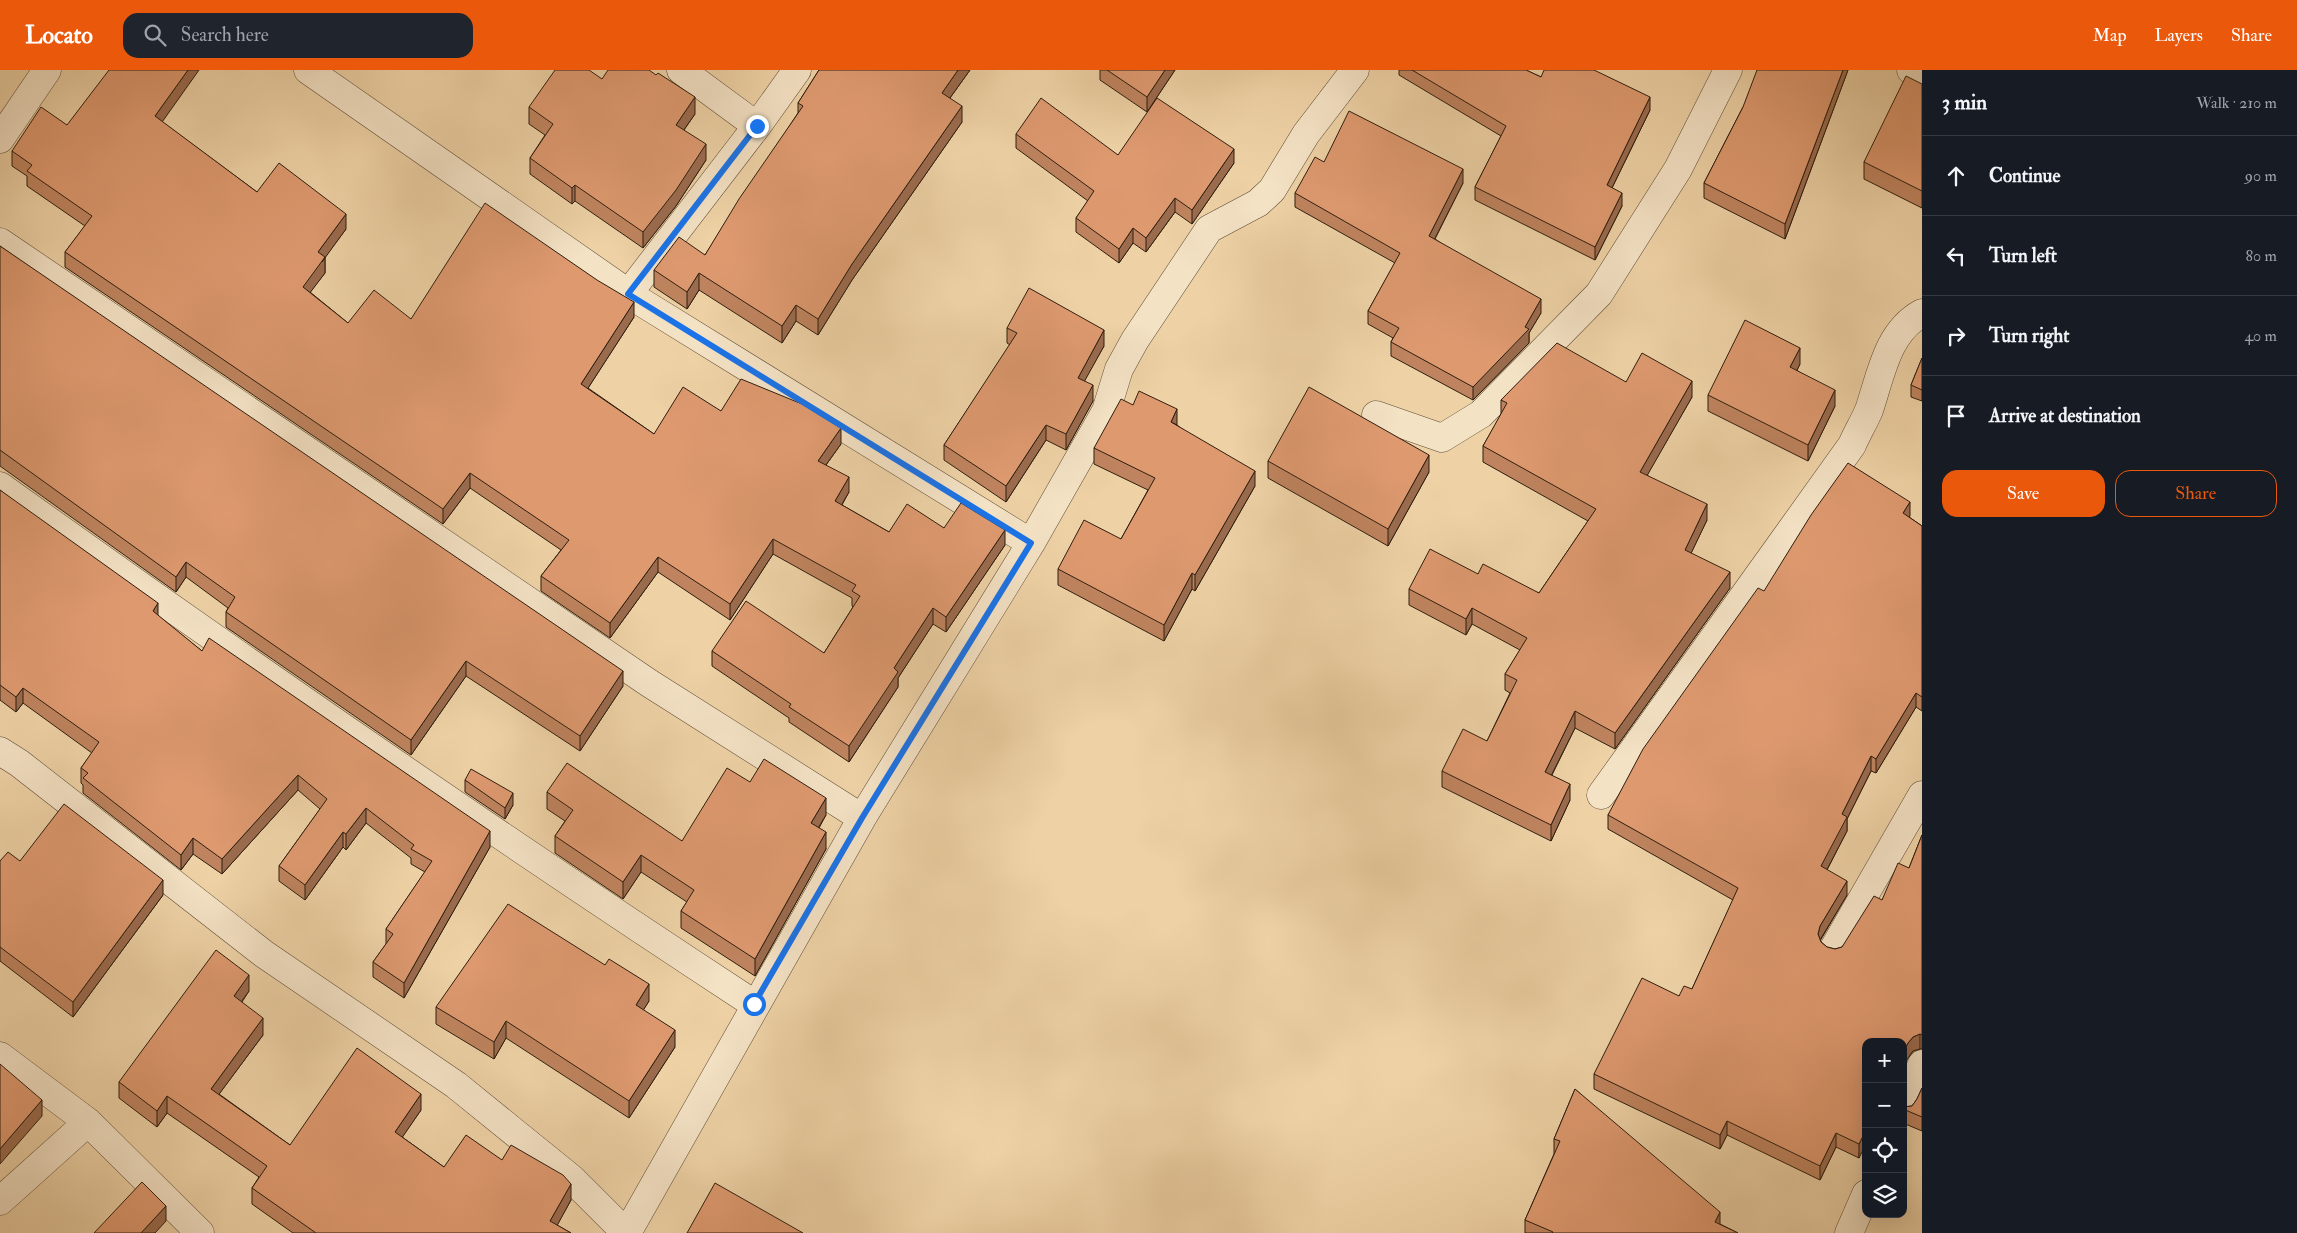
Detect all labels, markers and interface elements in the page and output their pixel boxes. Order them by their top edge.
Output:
search box [123,13,473,58]
text: Locato [25,20,93,51]
icon: search [141,21,169,49]
text: Search here [181,23,269,47]
text: Map [2093,24,2127,47]
text: Layers [2155,24,2203,47]
text: Share [2231,24,2272,47]
text: 3 min [1942,89,1987,116]
text: Walk · 210 m [2196,93,2277,113]
route end [746,115,769,138]
icon: ahead [1942,162,1970,190]
text: Continue [1989,164,2060,188]
text: 90 m [2245,166,2277,186]
icon: left [1942,242,1970,270]
text: Turn left [1989,244,2057,268]
text: 80 m [2246,246,2277,266]
icon: right [1942,322,1970,350]
text: Turn right [1989,324,2069,348]
text: 40 m [2244,326,2277,346]
icon: arrive [1942,402,1970,430]
text: Arrive at destination [1989,404,2141,428]
button: Save [1942,470,2105,517]
button: Share [2115,470,2277,517]
route start [743,993,766,1016]
map controls [1862,1038,1907,1218]
button: + [1862,1038,1907,1083]
button: − [1862,1083,1907,1128]
button: locate [1862,1128,1907,1173]
button: layers [1862,1173,1907,1218]

